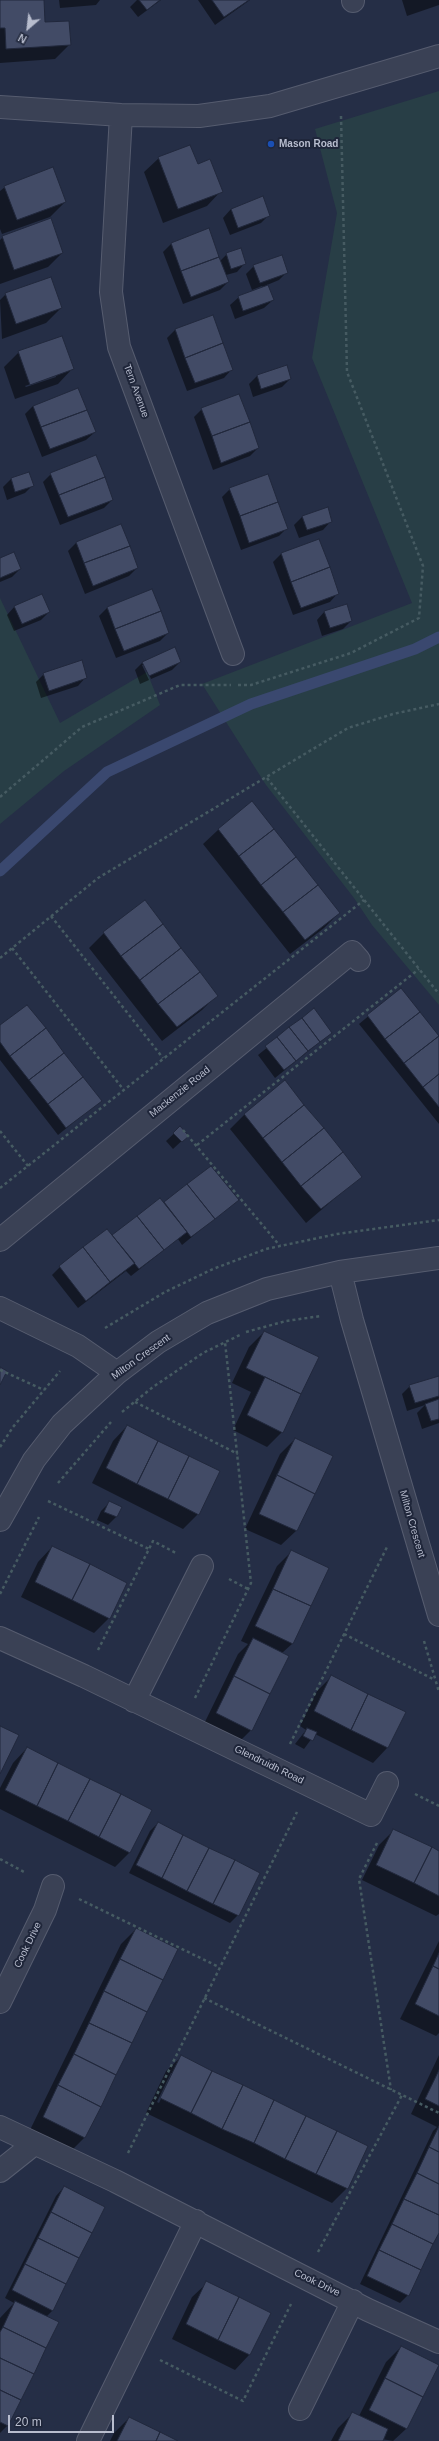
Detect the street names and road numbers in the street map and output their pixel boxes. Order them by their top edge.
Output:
street label: Tern Avenue [121,363,151,419]
street label: Mackenzie Road [147,1064,213,1120]
street label: Milton Crescent [109,1332,173,1382]
street label: Milton Crescent [397,1489,427,1559]
street label: Glendruidh Road [232,1743,306,1787]
street label: Cook Drive [12,1920,44,1970]
street label: Cook Drive [292,2267,342,2299]

